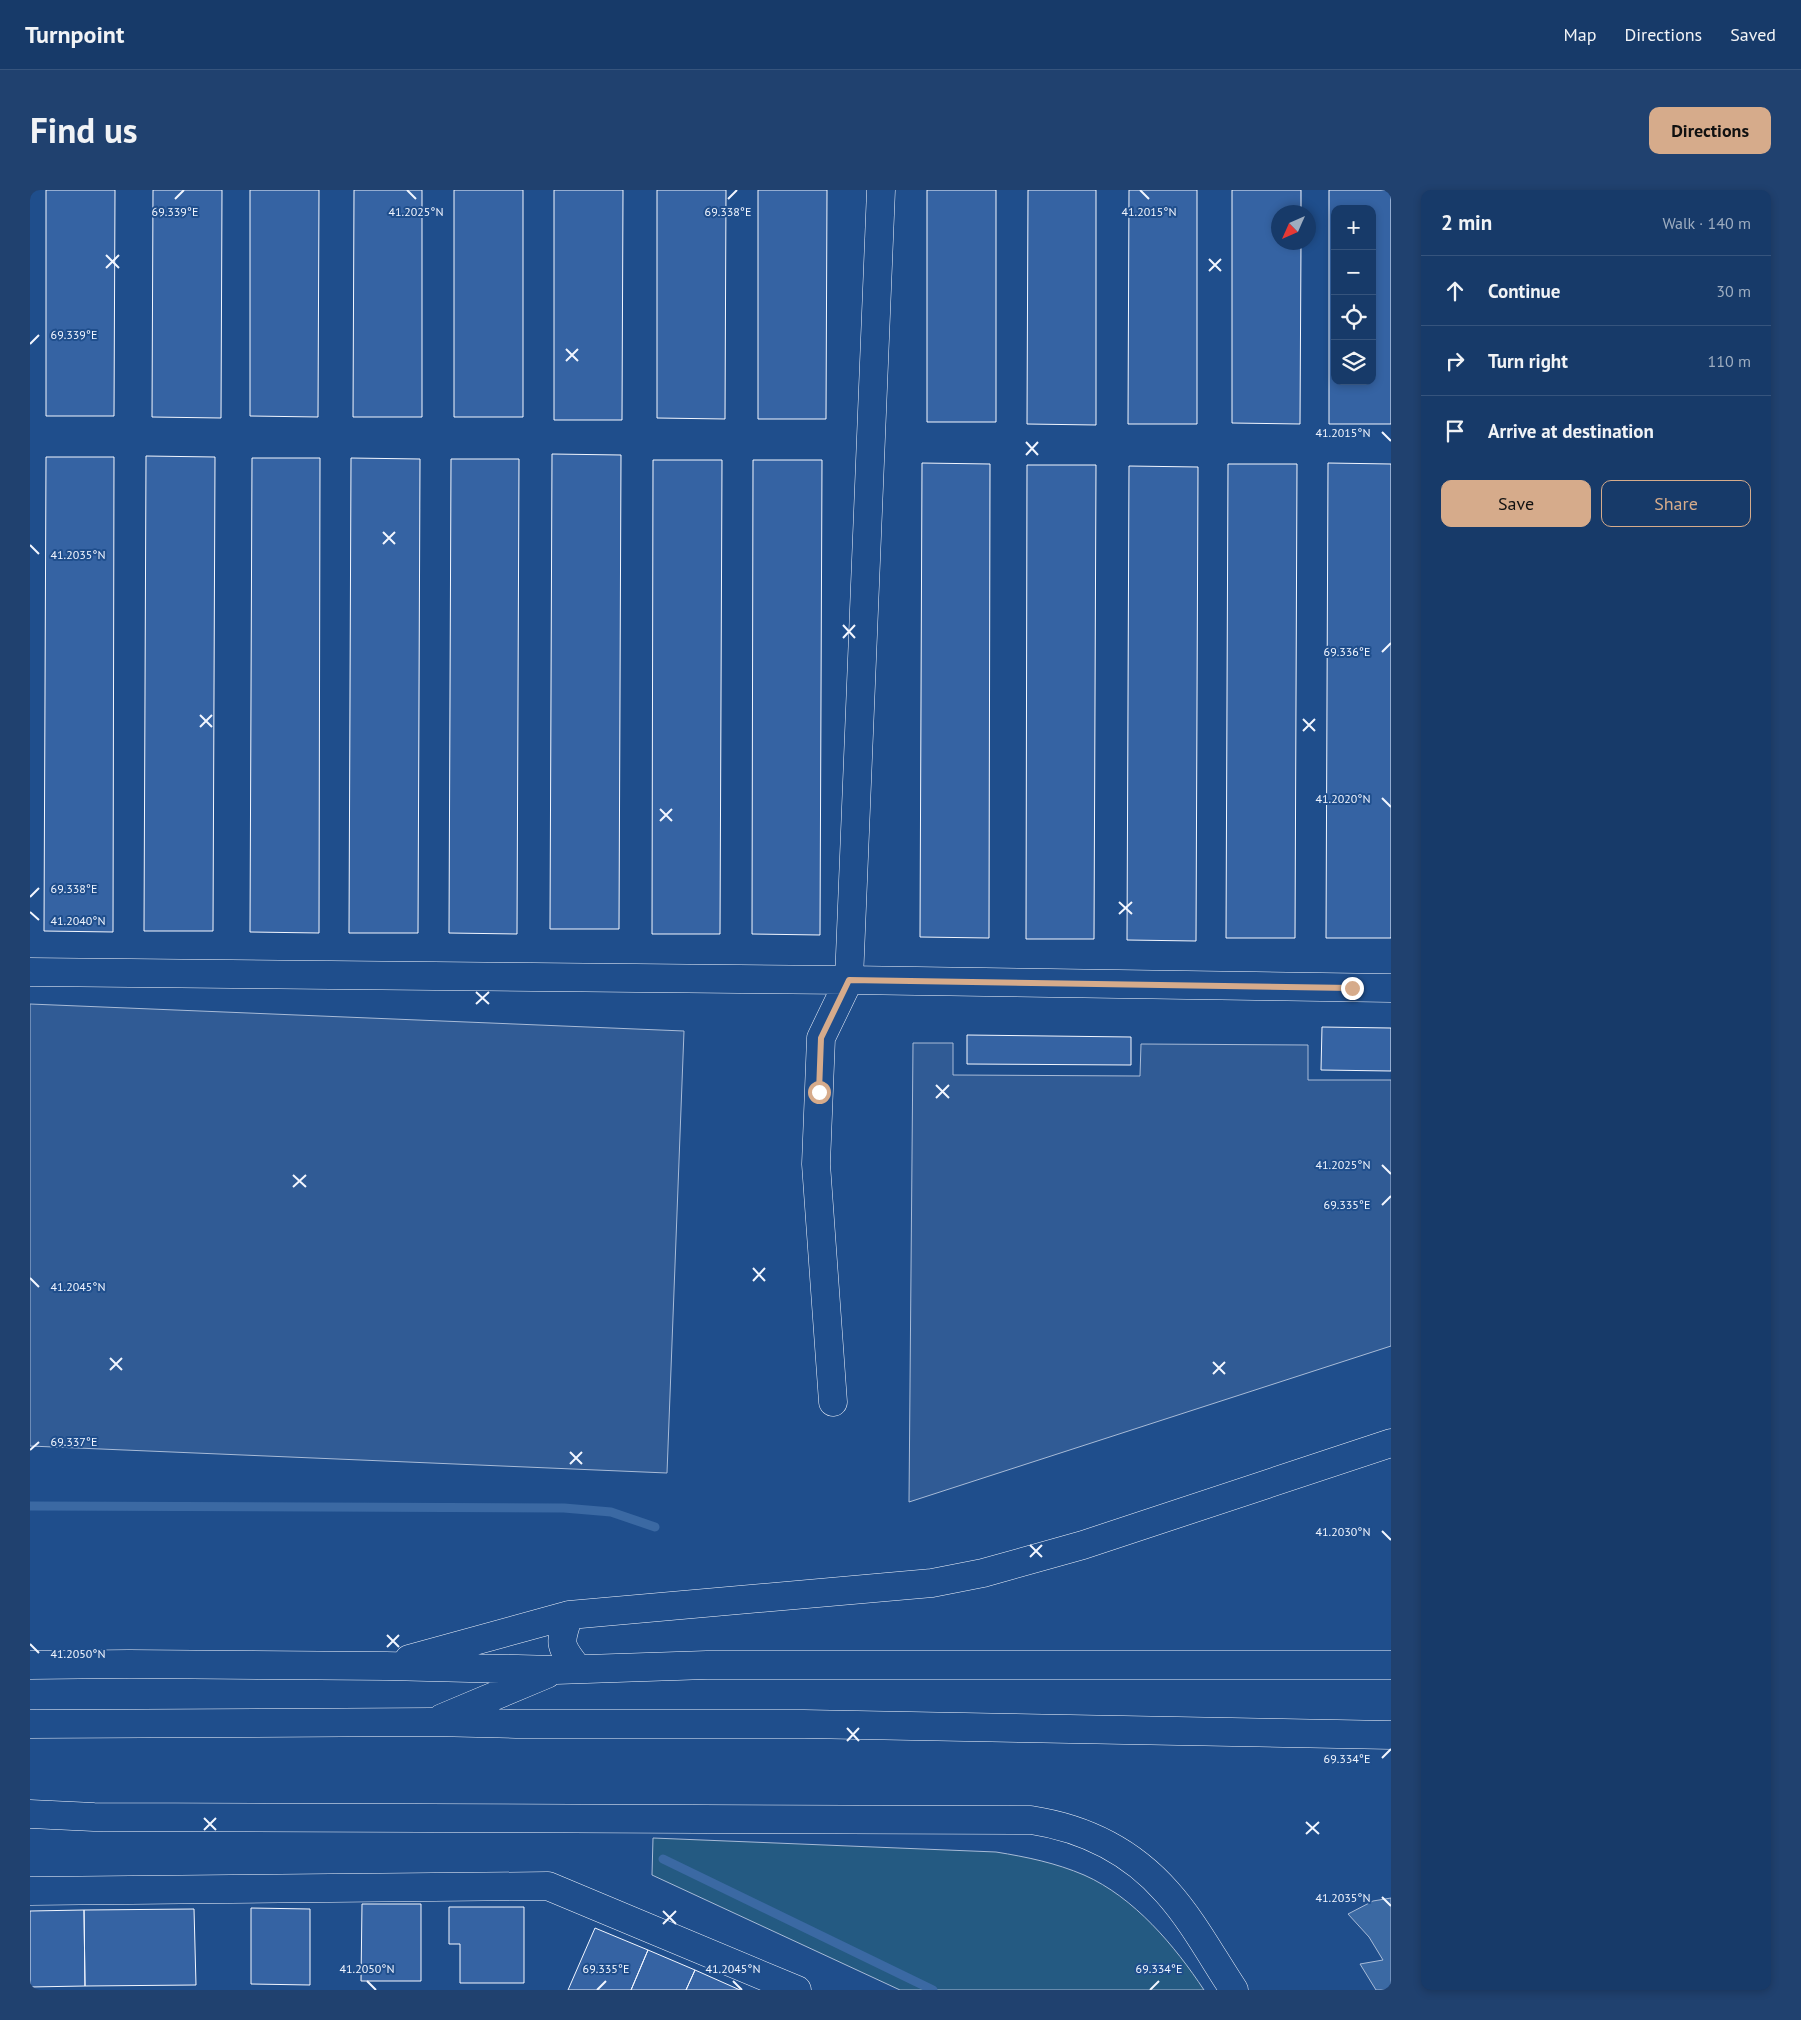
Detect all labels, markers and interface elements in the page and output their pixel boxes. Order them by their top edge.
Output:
text: Turnpoint [25,19,124,50]
text: Map [1564,23,1596,46]
text: Directions [1624,23,1702,46]
text: Saved [1730,23,1776,46]
text: Find us [30,107,138,153]
button: Directions [1649,107,1771,154]
text: 69.339°E [152,204,198,219]
text: 41.2025°N [389,204,443,219]
text: 69.338°E [705,204,751,219]
text: 41.2015°N [1122,204,1176,219]
north arrow [1271,205,1316,250]
map controls [1331,205,1376,385]
button: + [1331,205,1376,250]
text: 2 min [1441,209,1492,236]
text: Walk · 140 m [1662,213,1751,233]
button: − [1331,250,1376,295]
icon: ahead [1441,277,1469,305]
text: Continue [1488,279,1560,303]
text: 30 m [1716,281,1751,301]
button: locate [1331,295,1376,340]
text: 69.339°E [51,327,97,342]
button: layers [1331,340,1376,385]
icon: right [1441,347,1469,375]
text: Turn right [1488,349,1568,373]
text: 110 m [1708,351,1751,371]
icon: arrive [1441,417,1469,445]
text: Arrive at destination [1488,419,1654,443]
text: 41.2015°N [1316,425,1370,440]
button: Save [1441,480,1591,527]
button: Share [1601,480,1751,527]
text: 41.2035°N [51,547,105,562]
text: 69.336°E [1324,644,1370,659]
text: 41.2020°N [1316,791,1370,806]
text: 69.338°E [51,881,97,896]
text: 41.2040°N [51,913,105,928]
route end [1341,977,1364,1000]
route start [808,1081,831,1104]
text: 41.2025°N [1316,1157,1370,1172]
text: 69.335°E [1324,1197,1370,1212]
text: 41.2045°N [51,1279,105,1294]
text: 69.337°E [51,1434,97,1449]
text: 41.2030°N [1316,1524,1370,1539]
text: 41.2050°N [51,1646,105,1661]
text: 69.334°E [1324,1751,1370,1766]
text: 41.2035°N [1316,1890,1370,1905]
text: 41.2050°N [340,1961,394,1976]
text: 69.335°E [583,1961,629,1976]
text: 41.2045°N [706,1961,760,1976]
text: 69.334°E [1136,1961,1182,1976]

